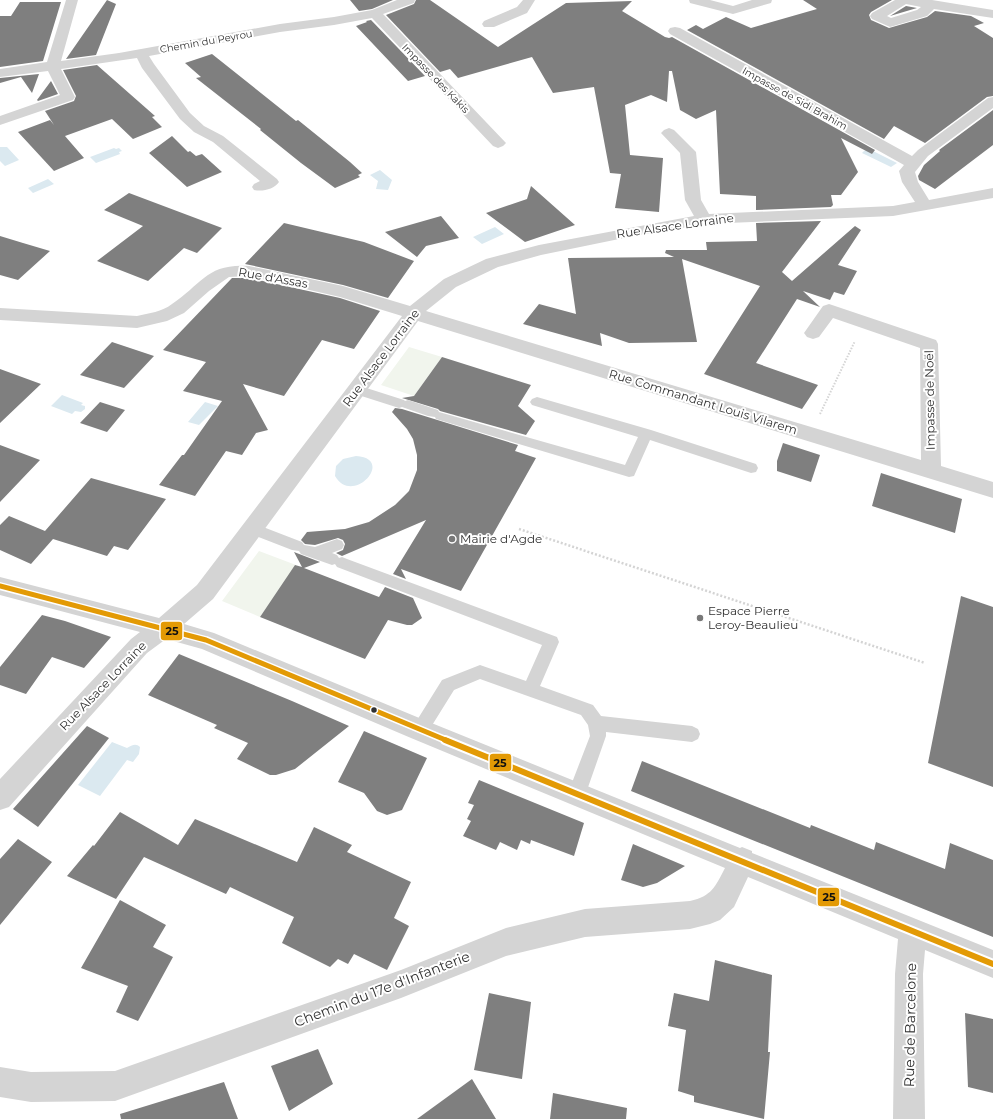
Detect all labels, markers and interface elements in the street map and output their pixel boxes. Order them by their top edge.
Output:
street label: Chemin du Peyrou [159,27,254,56]
street label: Impasse des Kakis [399,41,472,116]
street label: Impasse de Sidi Brahim [740,64,850,133]
street label: Rue Alsace Lorraine [615,210,734,241]
street label: Rue d'Assas [237,264,309,291]
street label: Rue Alsace Lorraine [339,306,422,409]
street label: Impasse de Noël [921,350,938,450]
street label: Rue Commandant Louis Vilarem [607,366,799,437]
place label: Mairie d'Agde [460,531,542,546]
marker: Mairie d'Agde [447,534,457,544]
place label: Espace Pierre Leroy-Beaulieu [708,603,798,632]
marker: Espace Pierre Leroy-Beaulieu [695,613,705,623]
line badge: 25 [160,621,183,641]
text: 25 [165,624,179,638]
street label: Rue Alsace Lorraine [56,638,149,733]
unlabelled marker [369,705,379,715]
line badge: 25 [489,753,512,772]
text: 25 [493,756,507,770]
line badge: 25 [817,887,840,907]
text: 25 [822,890,836,904]
street label: Chemin du 17e d'Infanterie [292,947,472,1031]
street label: Rue de Barcelone [900,963,920,1087]

